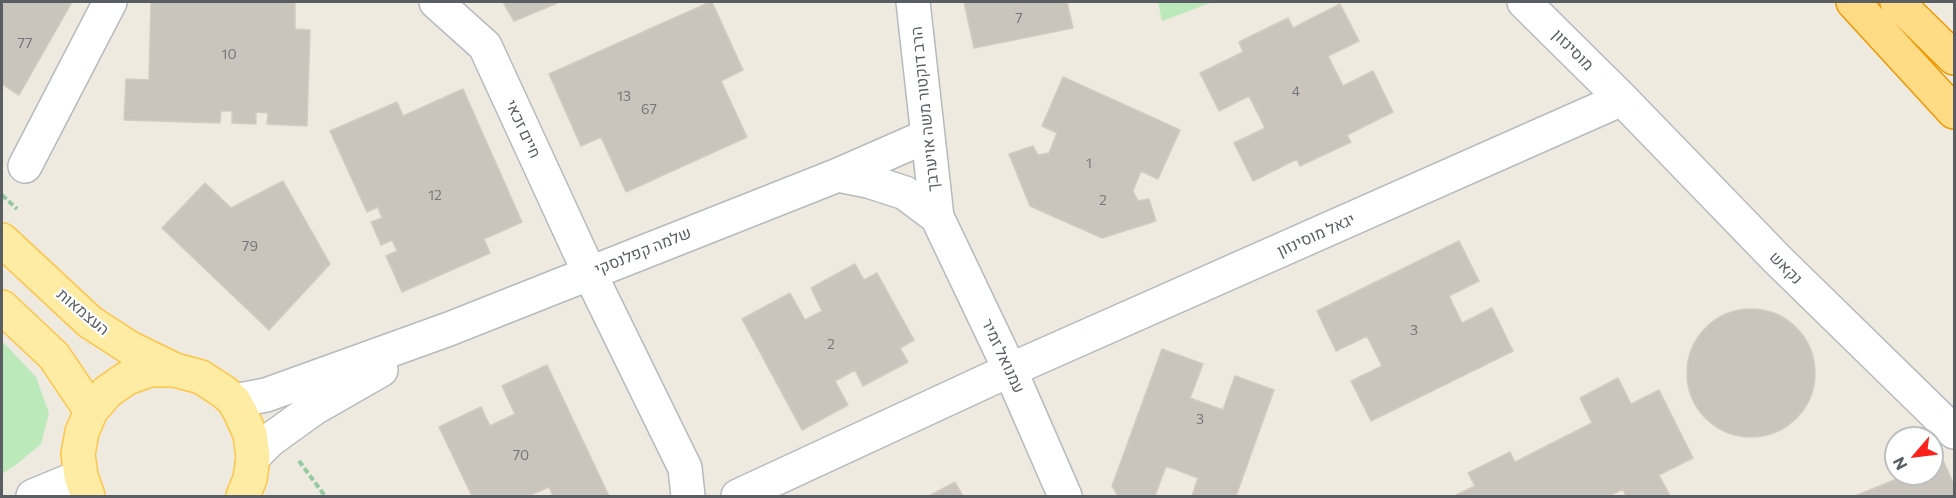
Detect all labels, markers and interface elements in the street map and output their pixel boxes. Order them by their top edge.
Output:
house number: 7 [1015,10,1023,26]
street label: מוסינזון [1548,25,1598,75]
street label: הרב דוקטור משה אויערבך [907,26,943,192]
house number: 77 [18,35,32,51]
house number: 10 [221,46,237,62]
house number: 4 [1292,83,1300,99]
house number: 13 [617,88,631,104]
street label: חיים זכאי [501,97,545,161]
house number: 67 [641,101,657,117]
house number: 1 [1086,155,1092,171]
house number: 12 [428,187,442,203]
house number: 2 [1099,192,1107,208]
street label: יגאל מוסינזון [1274,209,1358,261]
street label: שלמה קפלנסקי [592,223,694,279]
house number: 79 [242,238,258,254]
street label: נקאש [1766,248,1806,288]
street label: העצמאות [53,285,113,339]
street label: עמנואל זמיר [977,316,1029,396]
house number: 3 [1410,322,1418,338]
house number: 2 [827,336,835,352]
house number: 3 [1196,411,1204,427]
north arrow [1884,426,1944,486]
house number: 70 [513,447,529,463]
text: N [1888,454,1911,474]

